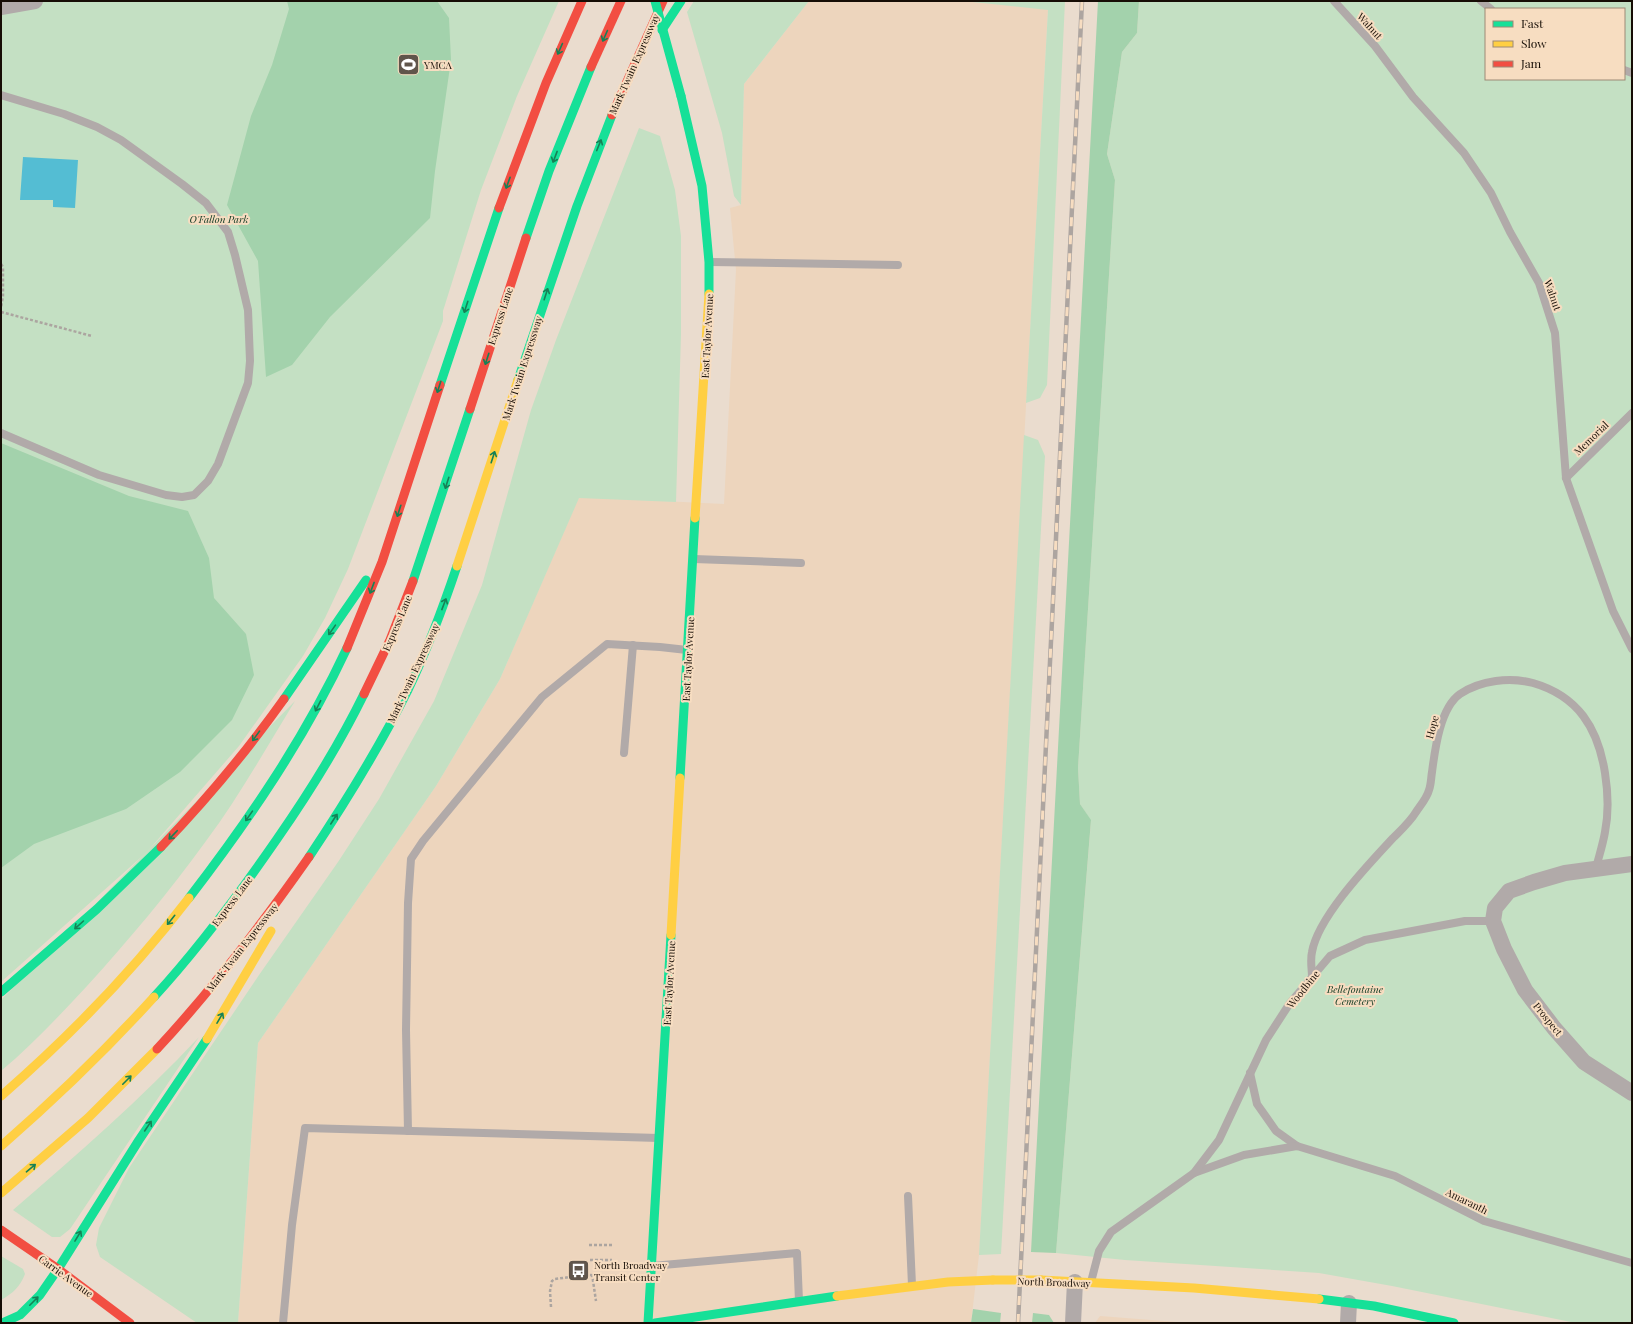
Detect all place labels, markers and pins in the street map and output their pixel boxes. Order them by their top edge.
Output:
sports icon: YMCA [395,52,421,78]
place label: YMCA [423,58,452,72]
bus stop icon: North Broadway Transit Center [566,1258,592,1284]
place label: North Broadway Transit Center [594,1258,667,1284]

